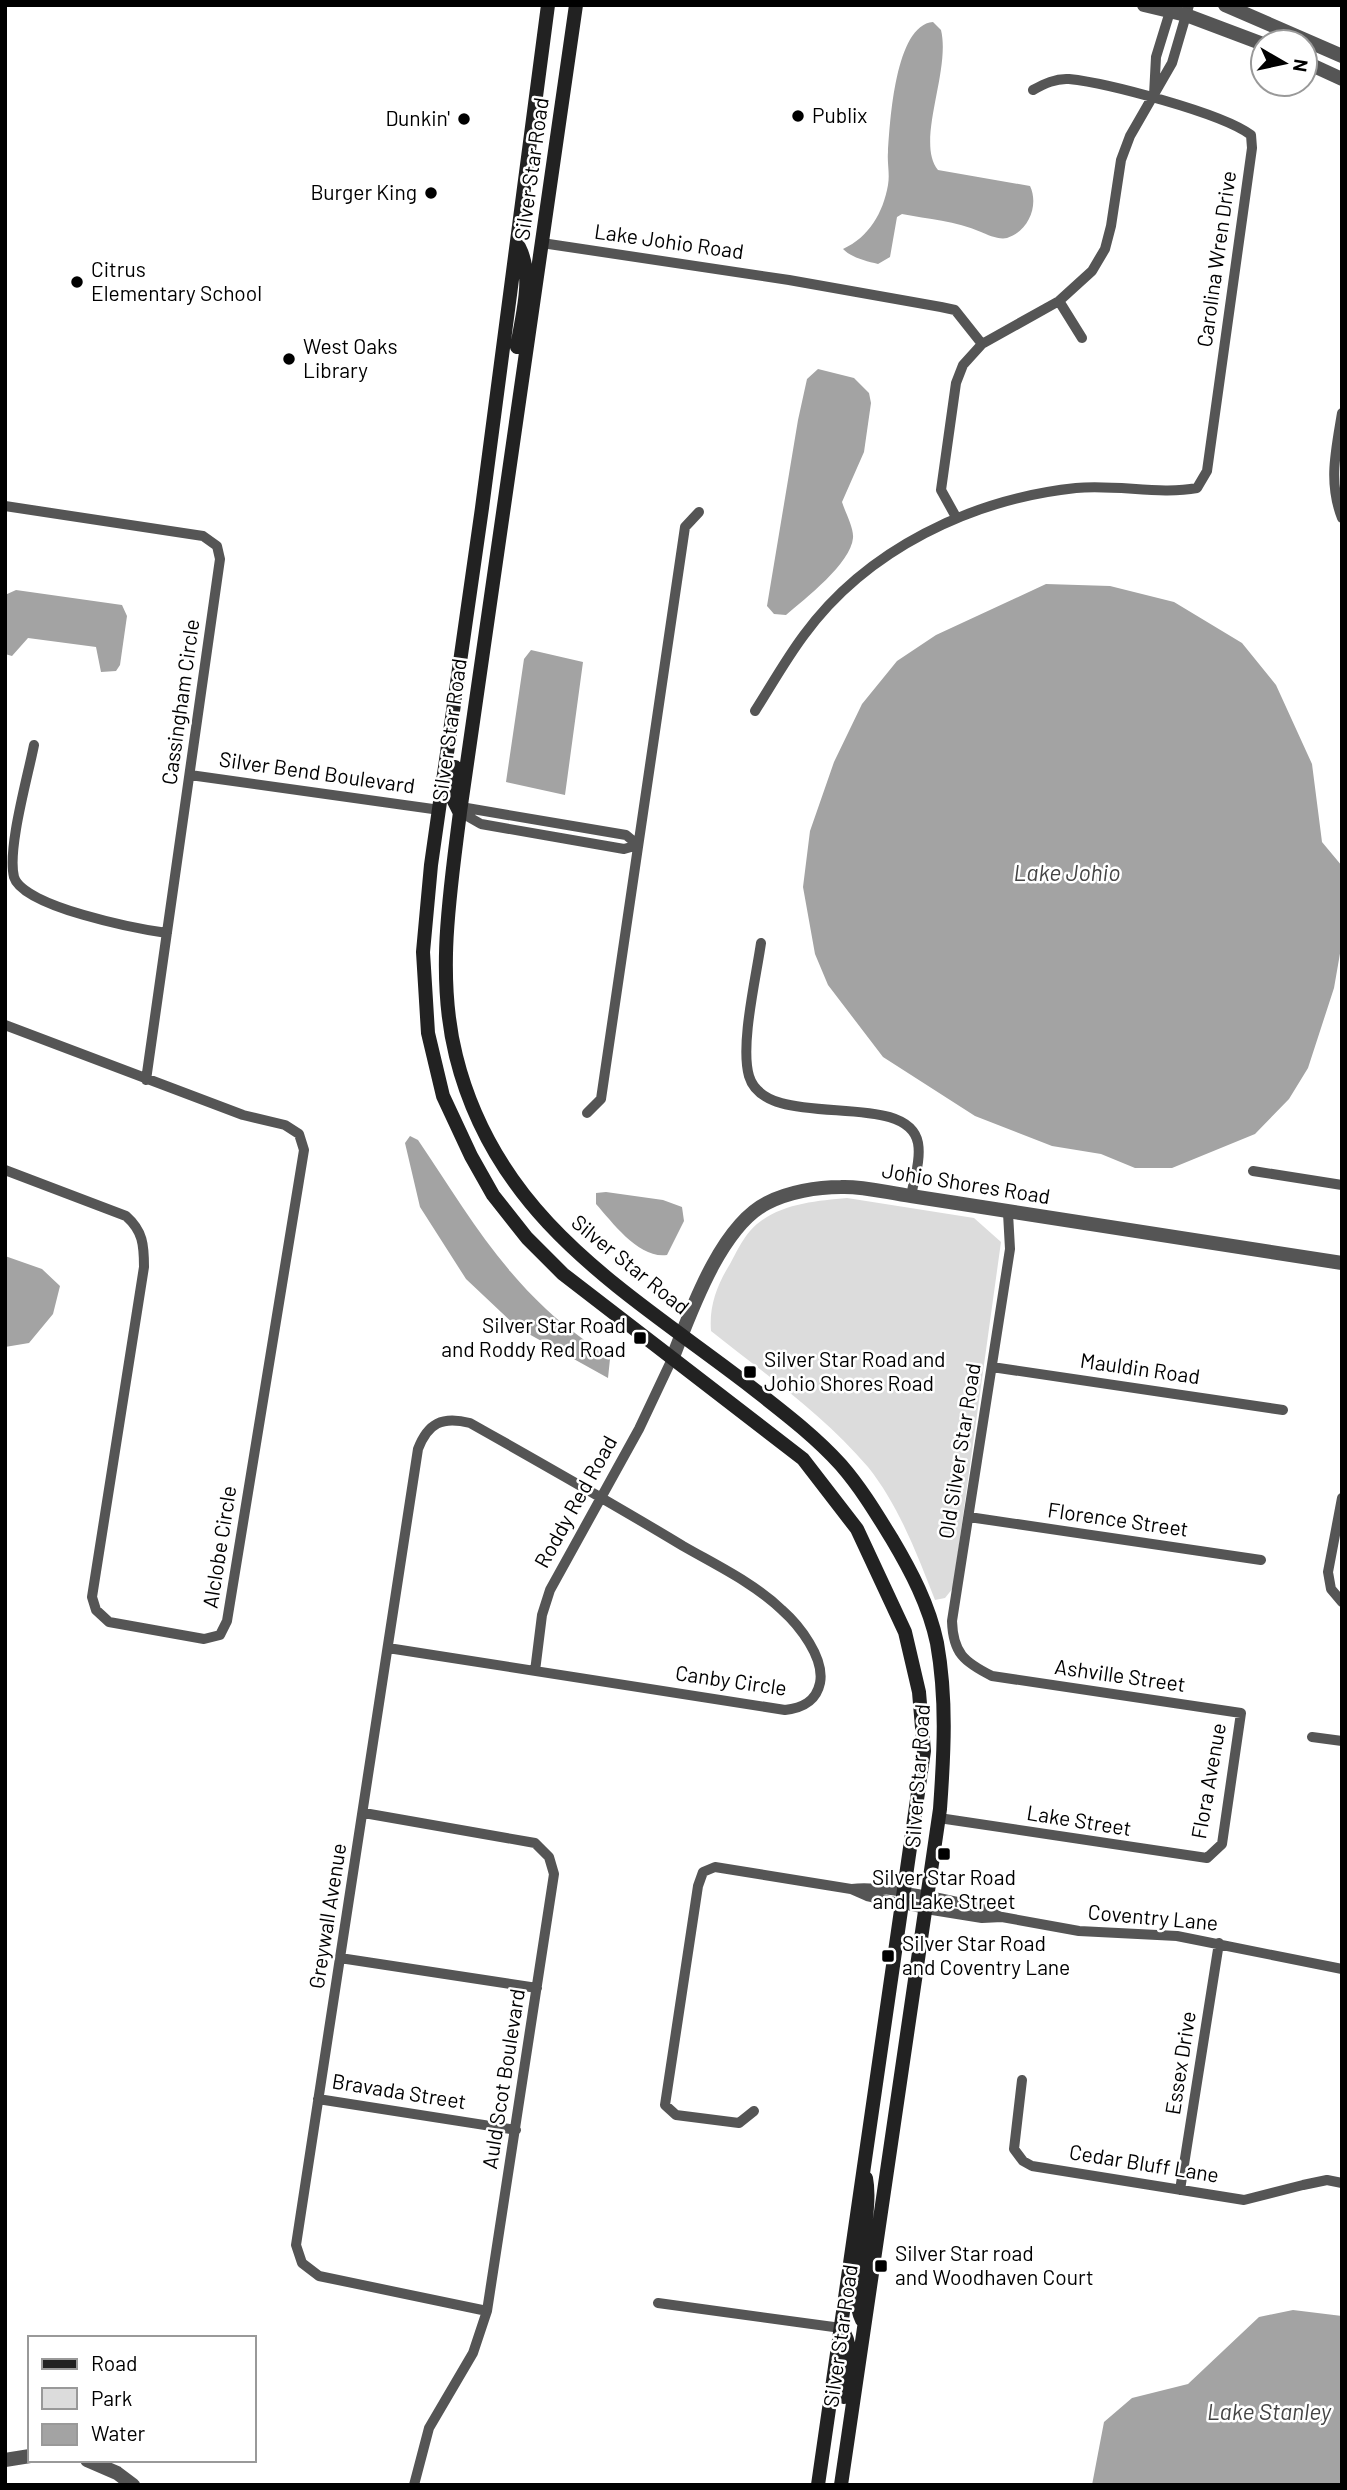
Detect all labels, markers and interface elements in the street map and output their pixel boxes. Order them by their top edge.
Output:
north arrow [1249,28,1319,98]
text: N [1289,58,1314,74]
street label: Silver Star Road [508,96,553,242]
place label: Publix [812,102,867,127]
place label: Dunkin' [385,105,450,130]
marker: Publix [790,108,806,124]
marker: Dunkin' [456,111,472,127]
street label: Carolina Wren Drive [1191,169,1240,349]
place label: Burger King [310,179,417,204]
marker: Burger King [423,185,439,201]
street label: Lake Johio Road [593,218,745,263]
place label: Citrus Elementary School [91,256,262,305]
marker: Citrus Elementary School [69,274,85,290]
place label: West Oaks Library [303,333,398,382]
marker: West Oaks Library [281,351,297,367]
street label: Cassingham Circle [155,617,204,786]
street label: Silver Star Road [426,657,471,803]
street label: Silver Bend Boulevard [218,745,417,798]
water label: Lake Johio [1014,858,1120,886]
street label: Johio Shores Road [880,1157,1052,1208]
street label: Silver Star Road [567,1209,695,1319]
place label: Silver Star Road and Roddy Red Road [441,1312,626,1361]
marker: Silver Star Road and Roddy Red Road [632,1330,648,1346]
place label: Silver Star Road and Johio Shores Road [764,1346,946,1395]
street label: Mauldin Road [1079,1347,1202,1388]
street label: Old Silver Star Road [932,1361,985,1540]
marker: Silver Star Road and Johio Shores Road [742,1364,758,1380]
street label: Roddy Red Road [528,1431,621,1572]
street label: Alclobe Circle [196,1484,241,1610]
street label: Florence Street [1046,1496,1190,1541]
street label: Ashville Street [1053,1653,1187,1696]
street label: Canby Circle [674,1659,789,1700]
street label: Silver Star Road [899,1703,934,1849]
street label: Flora Avenue [1185,1721,1230,1841]
street label: Lake Street [1025,1799,1133,1840]
street label: Greywall Avenue [303,1841,350,1990]
marker: Silver Star Road and Lake Street [936,1846,952,1862]
place label: Silver Star Road and Lake Street [872,1864,1016,1913]
street label: Coventry Lane [1087,1898,1219,1935]
place label: Silver Star Road and Coventry Lane [902,1930,1070,1979]
marker: Silver Star Road and Coventry Lane [880,1948,896,1964]
street label: Auld Scot Boulevard [476,1987,529,2171]
street label: Essex Drive [1159,2009,1200,2116]
street label: Bravada Street [330,2068,468,2113]
street label: Cedar Bluff Lane [1068,2138,1221,2187]
place label: Silver Star road and Woodhaven Court [895,2240,1094,2289]
marker: Silver Star road and Woodhaven Court [873,2258,889,2274]
street label: Silver Star Road [817,2263,862,2409]
legend [28,2336,256,2462]
text: Road [91,2350,137,2375]
text: Park [91,2385,132,2410]
water label: Lake Stanley [1207,2397,1332,2425]
text: Water [91,2420,146,2445]

